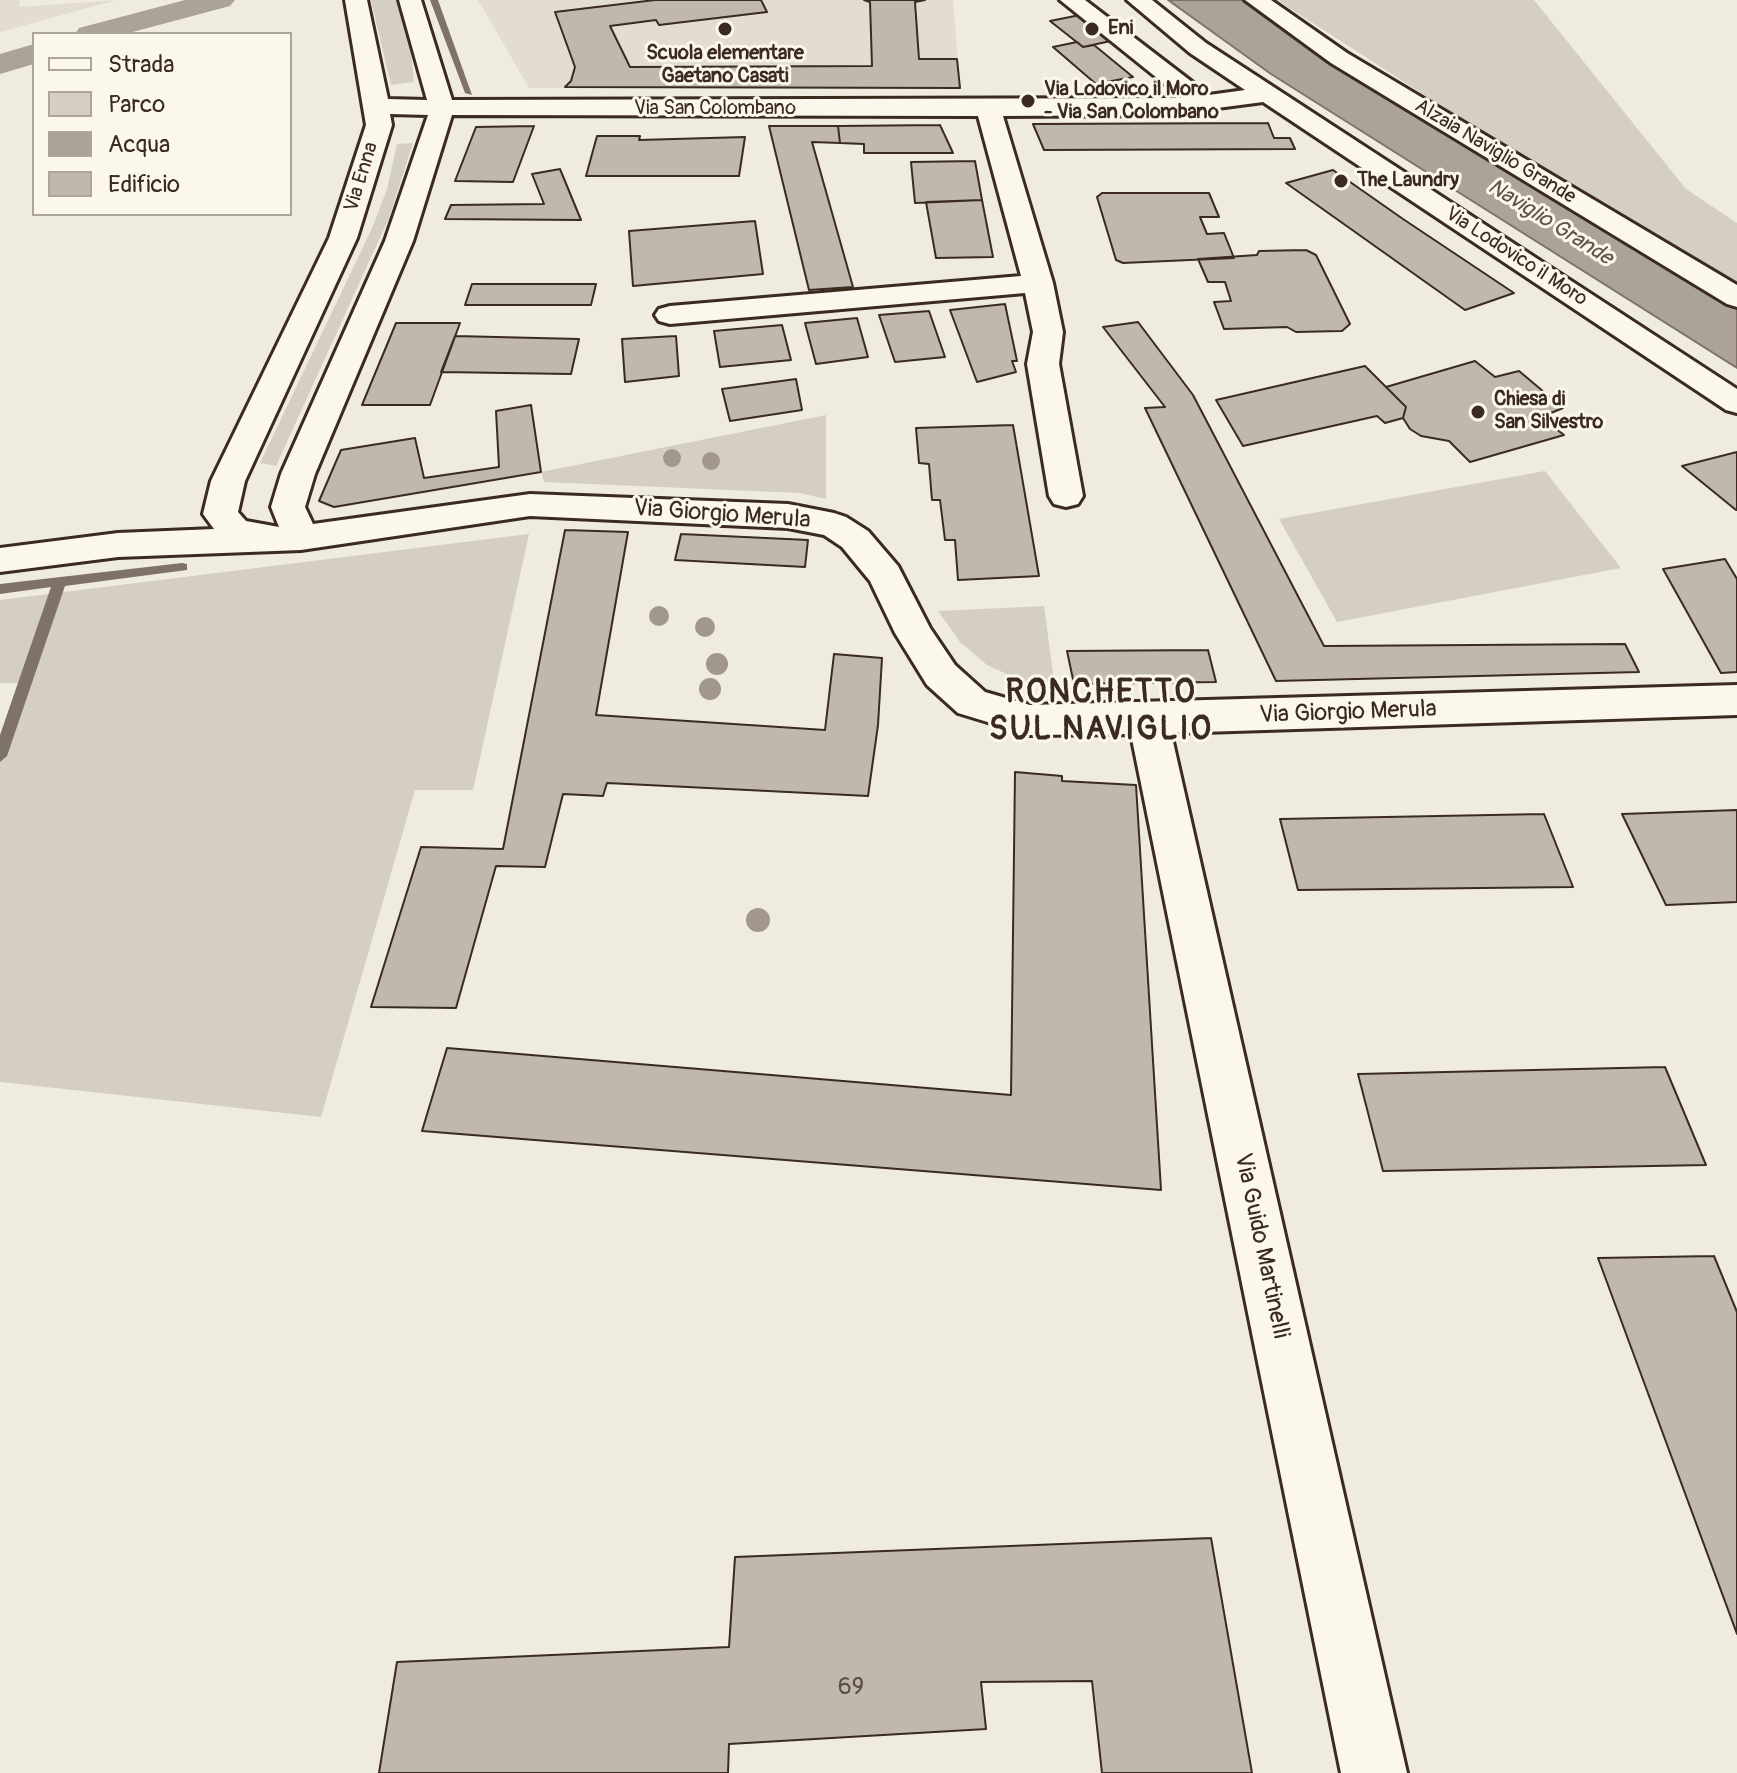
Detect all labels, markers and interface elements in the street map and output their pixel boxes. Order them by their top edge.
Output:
place label: Eni [1108,17,1133,41]
marker: Scuola elementare Gaetano Casati [716,20,734,38]
marker: Eni [1083,20,1101,38]
legend [32,32,292,216]
place label: Scuola elementare Gaetano Casati [646,42,804,89]
text: Strada [108,50,174,79]
place label: Via Lodovico il Moro - Via San Colombano [1044,78,1219,125]
text: Parco [108,90,165,119]
marker: Via Lodovico il Moro - Via San Colombano [1019,92,1037,110]
street label: Alzaia Naviglio Grande [1410,94,1580,210]
street label: Via San Colombano [634,97,796,121]
text: Acqua [108,130,170,159]
street label: Via Enna [340,139,384,215]
place label: The Laundry [1357,169,1459,193]
text: Edificio [108,170,180,199]
marker: The Laundry [1332,172,1350,190]
water label: Naviglio Grande [1483,174,1617,272]
street label: Via Lodovico il Moro [1441,202,1591,312]
place label: Chiesa di San Silvestro [1494,388,1603,435]
marker: Chiesa di San Silvestro [1469,403,1487,421]
street label: Via Giorgio Merula [632,494,812,536]
district label: RONCHETTO SUL NAVIGLIO [989,675,1213,750]
street label: Via Giorgio Merula [1259,696,1437,730]
street label: Via Guido Martinelli [1227,1151,1295,1341]
house number: 69 [838,1674,864,1702]

